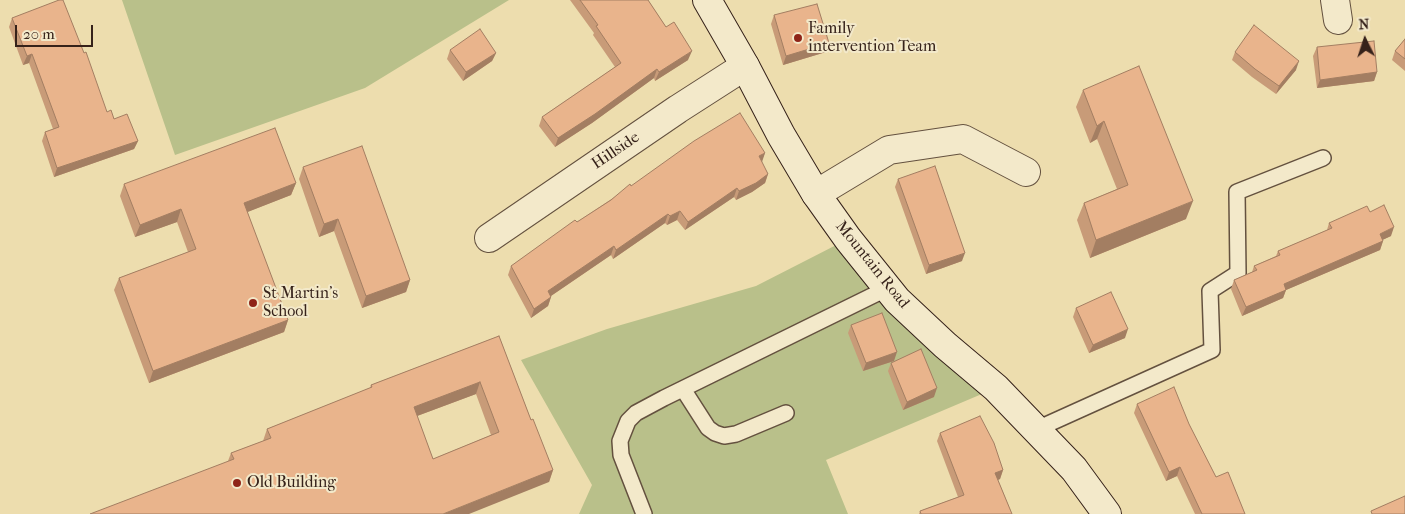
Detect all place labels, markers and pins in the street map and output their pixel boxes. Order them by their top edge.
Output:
place label: Family intervention Team [808,19,936,57]
marker: Family intervention Team [792,32,804,44]
place label: St Martin's School [263,284,338,322]
marker: St Martin's School [247,297,259,309]
place label: Old Building [247,473,336,493]
marker: Old Building [231,477,243,489]

